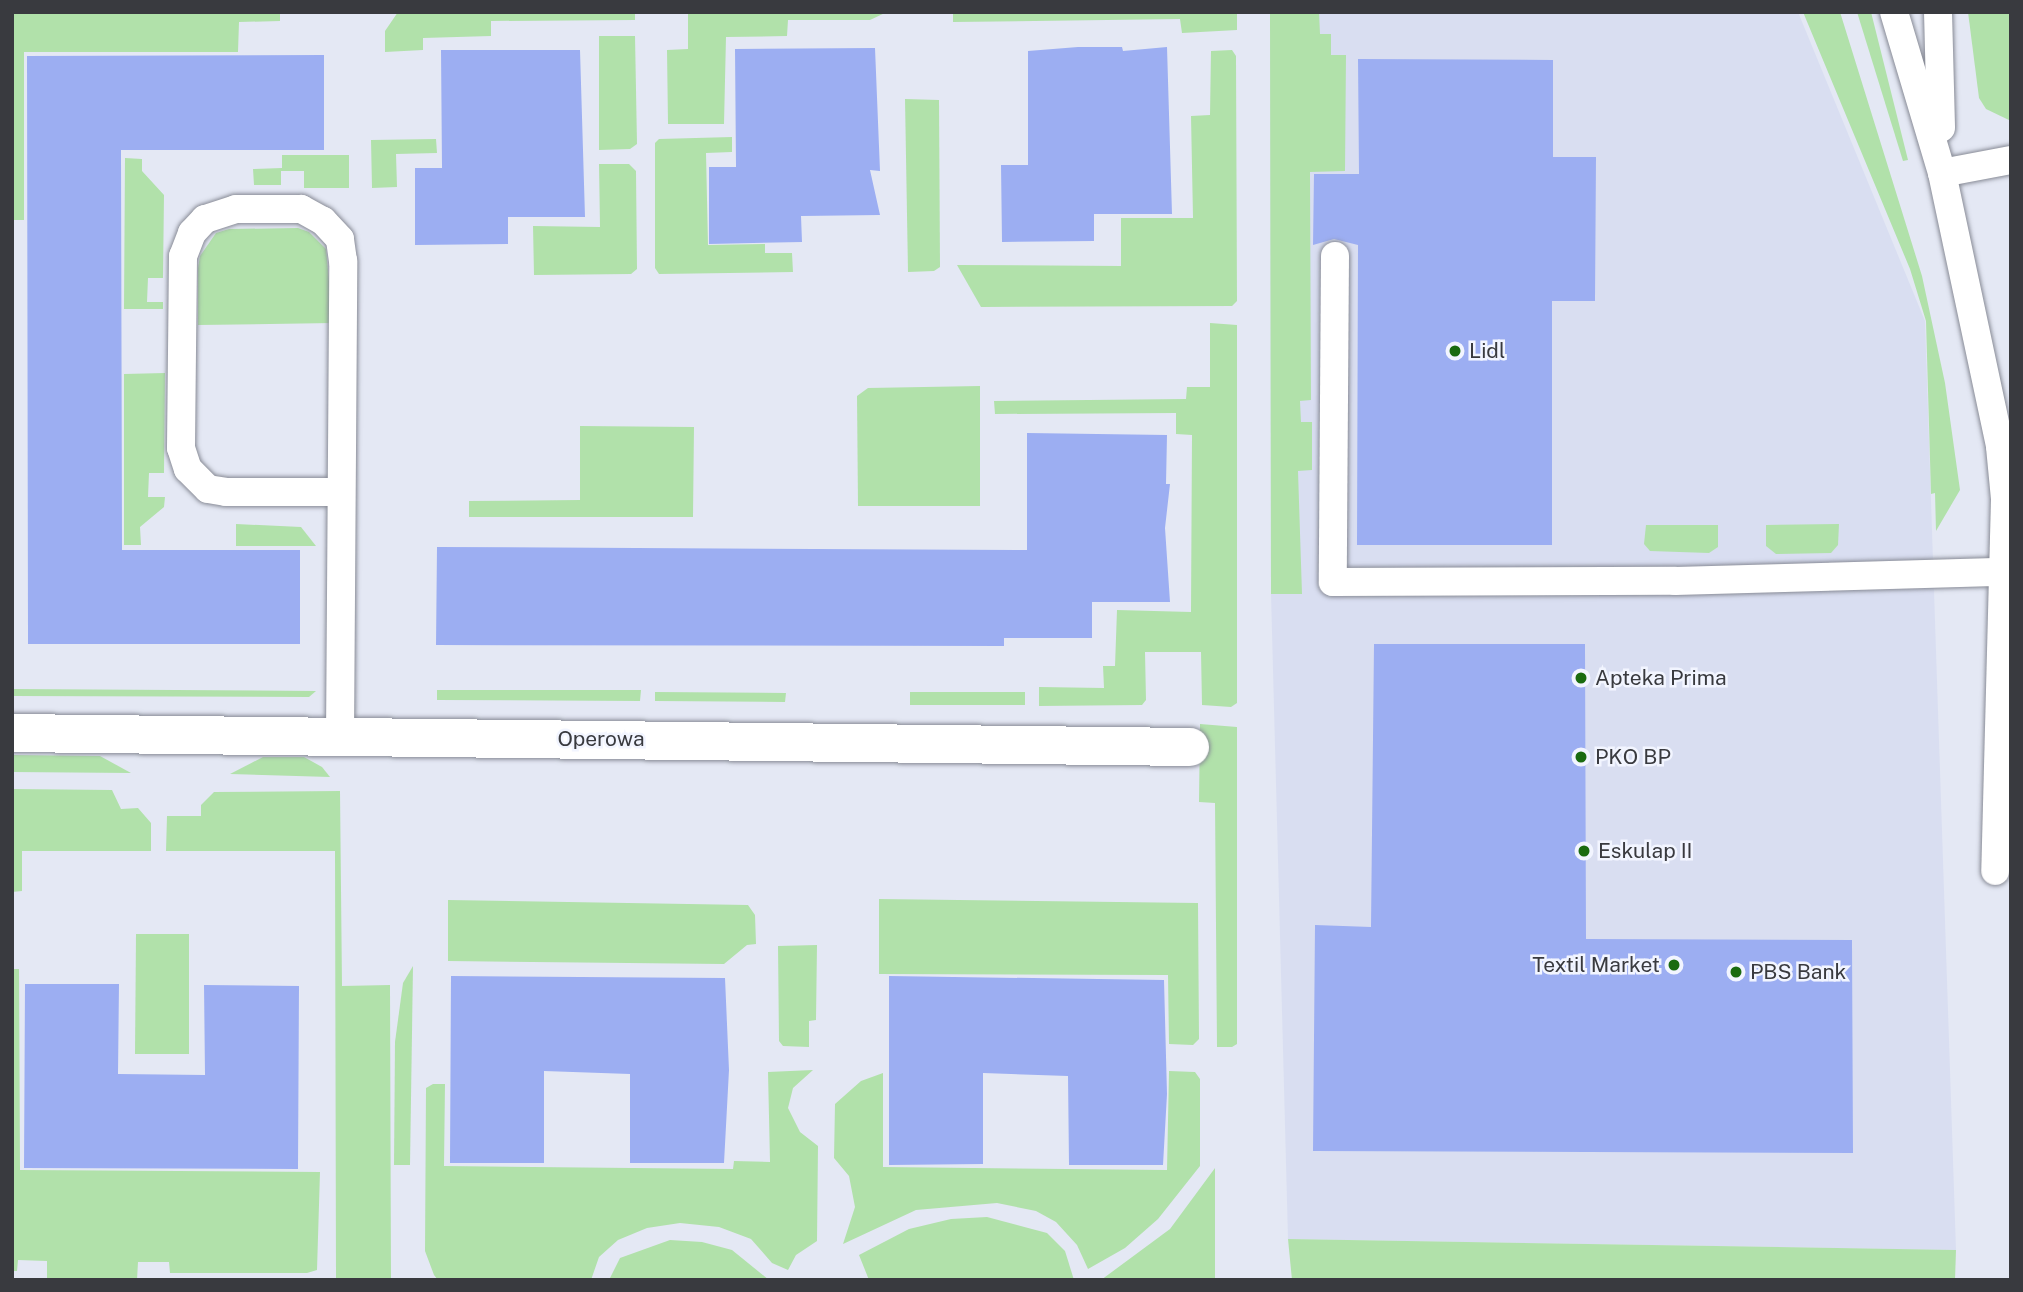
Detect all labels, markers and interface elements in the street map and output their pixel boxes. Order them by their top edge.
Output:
place label: Lidl [1469,338,1505,364]
marker: Lidl [1447,343,1463,359]
place label: Apteka Prima [1595,665,1727,691]
marker: Apteka Prima [1573,670,1589,686]
street label: Operowa [557,726,645,752]
place label: PKO BP [1595,744,1671,770]
marker: PKO BP [1573,749,1589,765]
place label: Eskulap II [1598,838,1693,864]
marker: Eskulap II [1576,843,1592,859]
place label: Textil Market [1532,952,1660,978]
marker: Textil Market [1666,957,1682,973]
place label: PBS Bank [1750,959,1846,985]
marker: PBS Bank [1728,964,1744,980]

